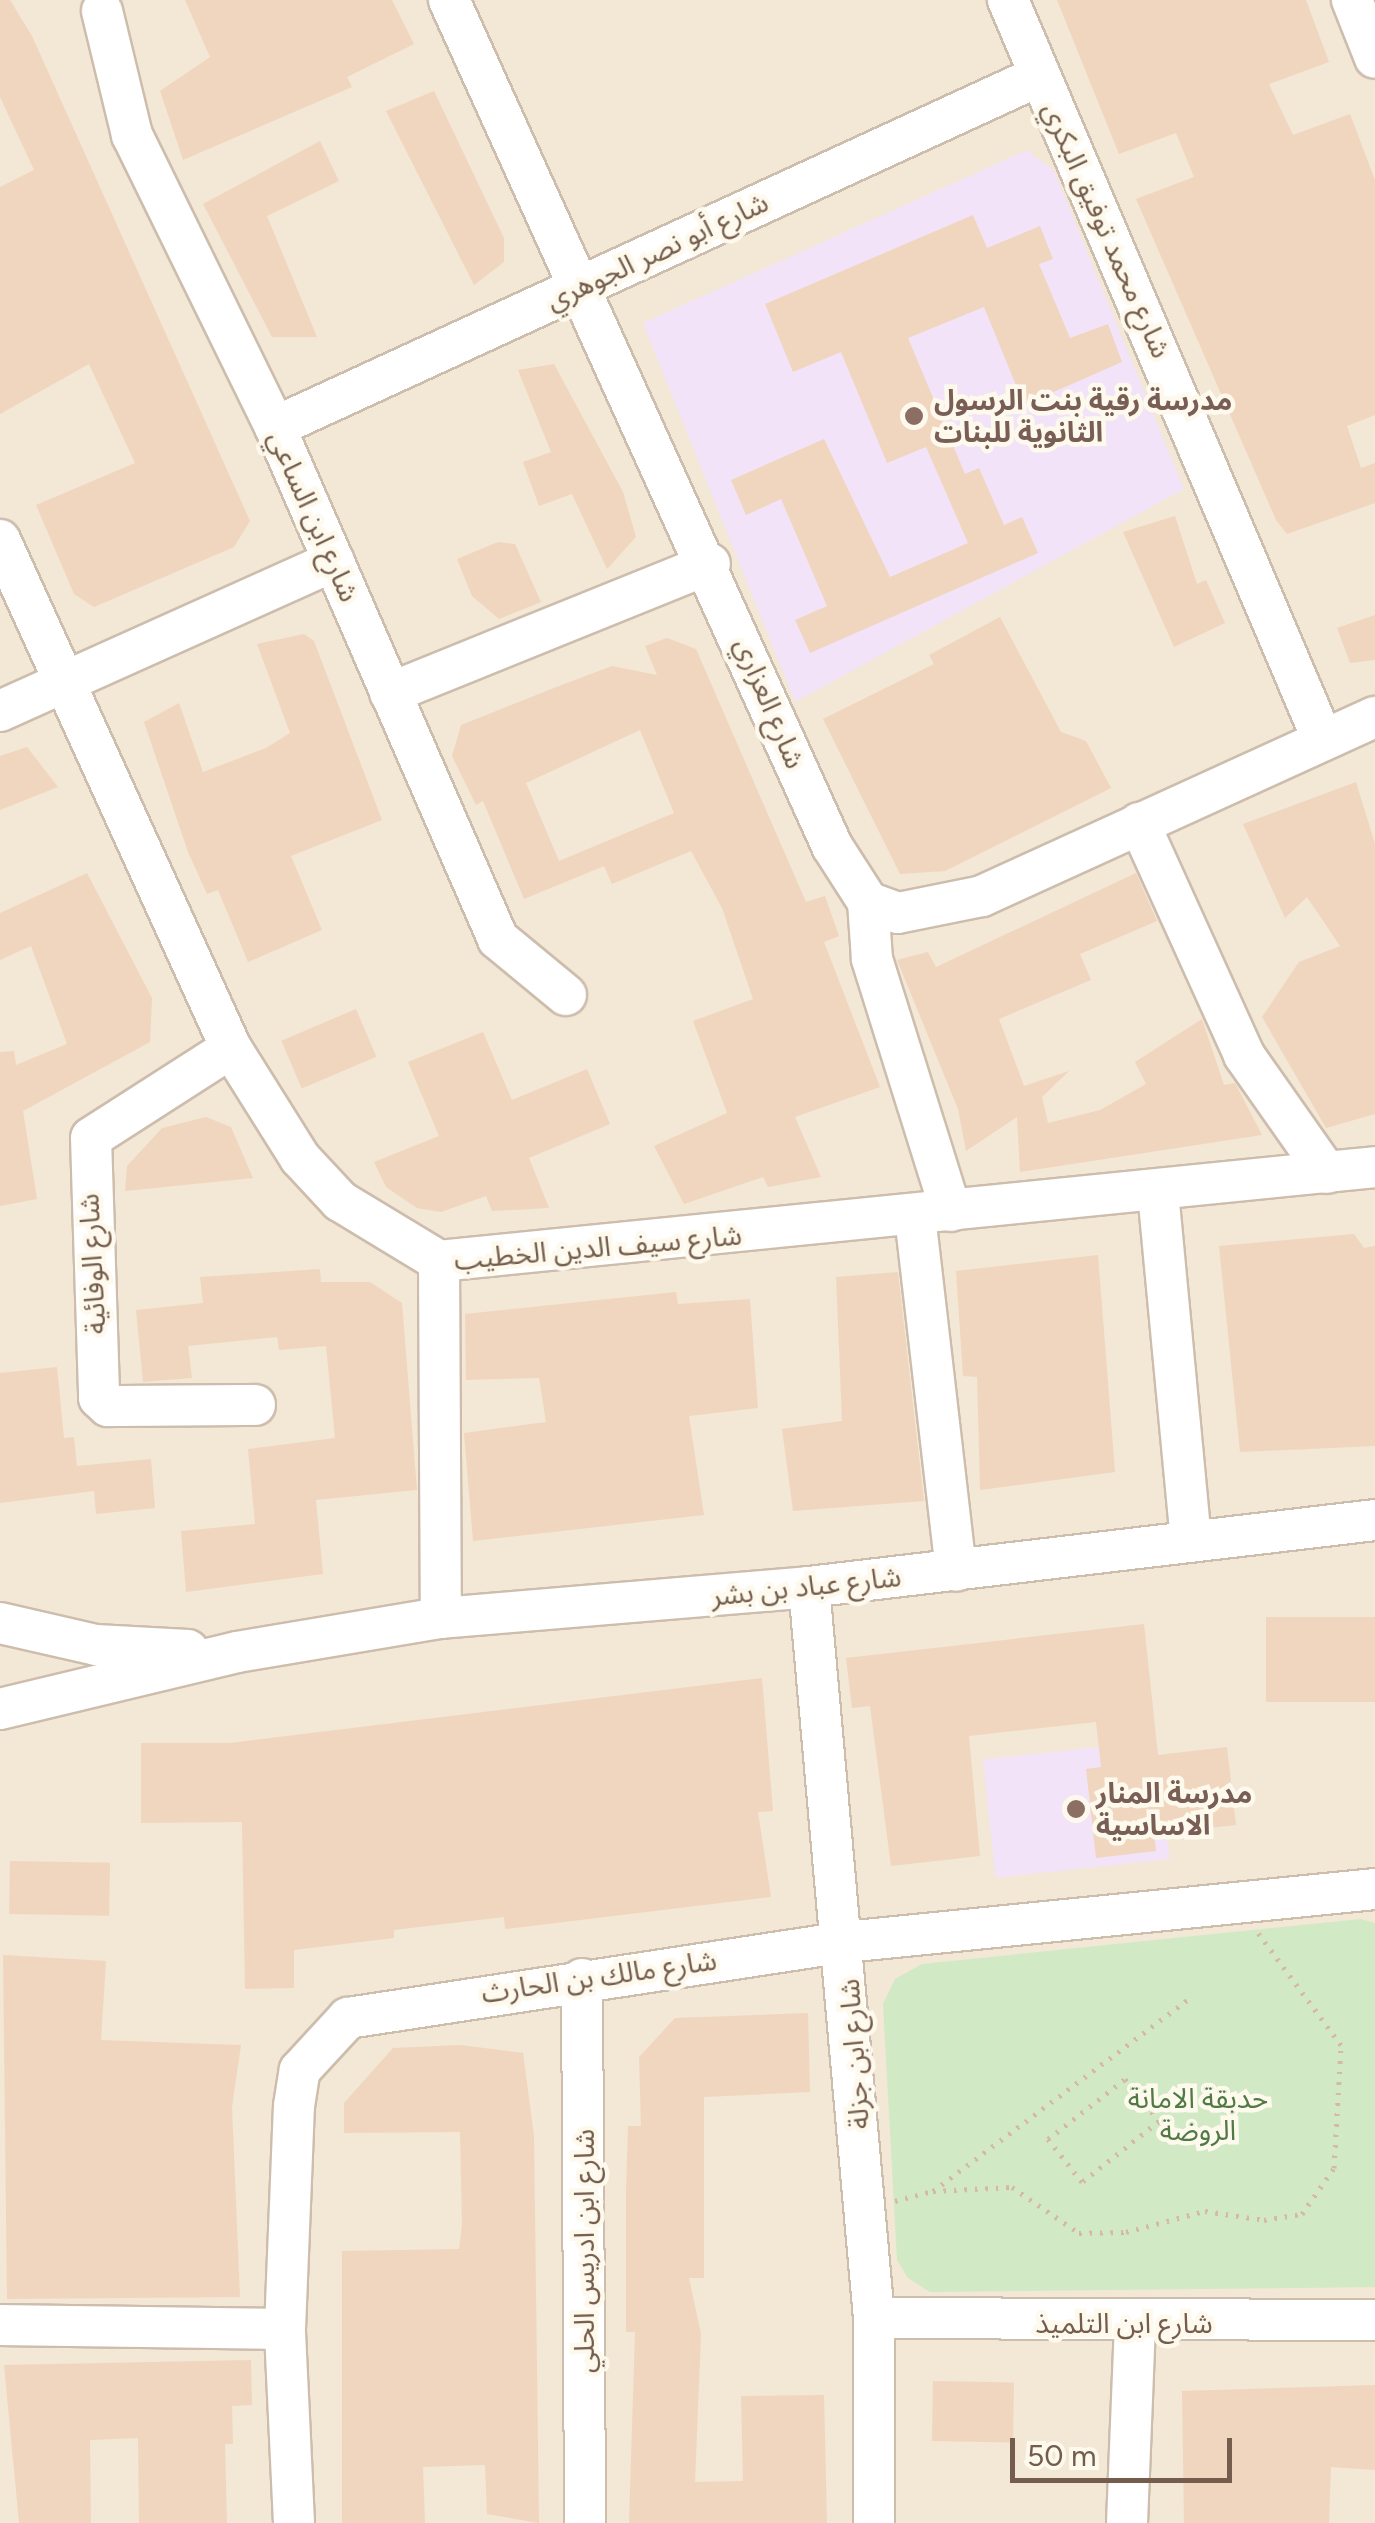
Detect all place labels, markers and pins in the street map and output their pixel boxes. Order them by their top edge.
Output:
place label: مدرسة رقية بنت الرسول الثانوية للبنات [934,383,1232,449]
marker: مدرسة رقية بنت الرسول الثانوية للبنات [903,405,925,427]
place label: مدرسة المنار الاساسية [1096,1776,1252,1842]
marker: مدرسة المنار الاساسية [1065,1798,1087,1820]

